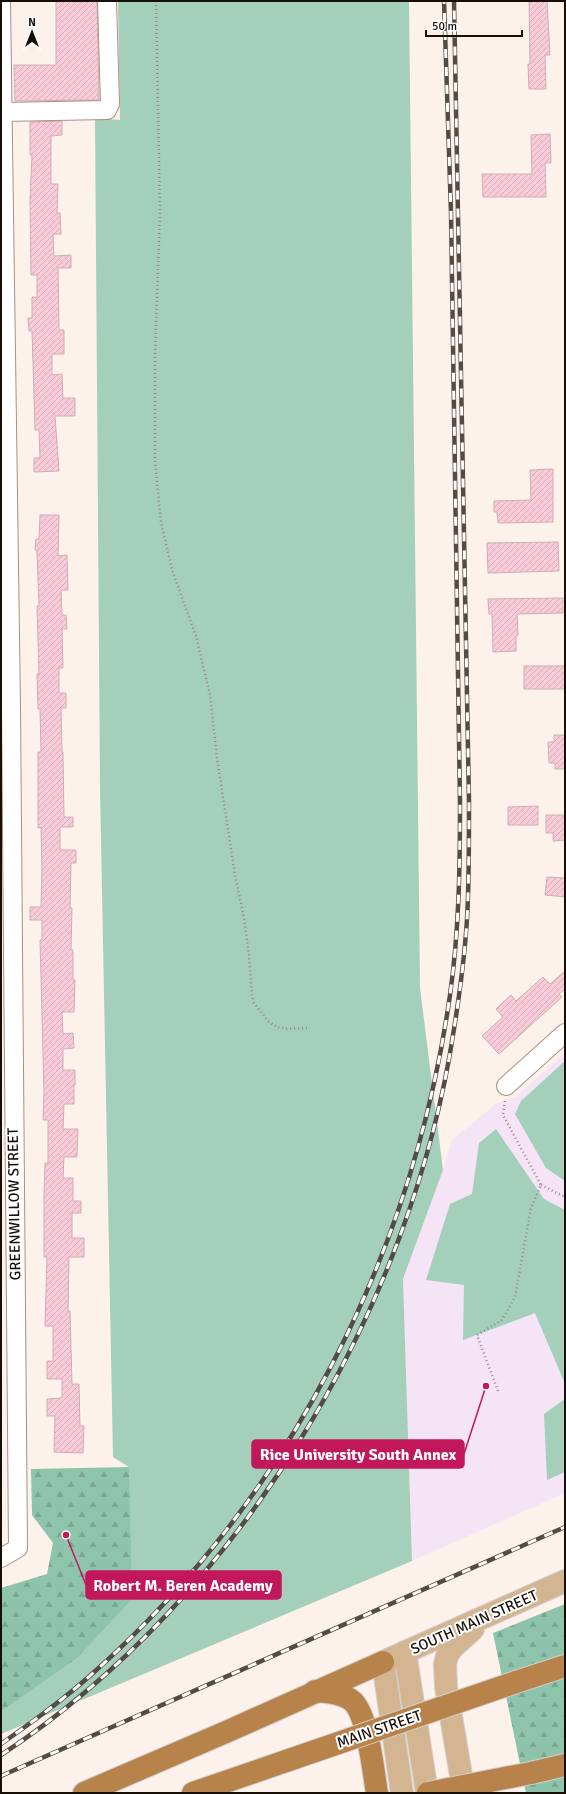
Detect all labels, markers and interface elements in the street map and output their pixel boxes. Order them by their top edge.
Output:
north arrow [12,12,52,52]
scale bar [426,12,522,38]
text: N [28,16,36,29]
text: 50 m [432,19,457,34]
street label: GREENWILLOW STREET [4,1127,24,1280]
callout: Rice University South Annex [252,1440,464,1468]
text: Rice University South Annex [260,1445,457,1465]
callout: Robert M. Beren Academy [86,1571,281,1599]
text: Robert M. Beren Academy [93,1576,273,1596]
street label: SOUTH MAIN STREET [408,1586,541,1658]
street label: MAIN STREET [335,1706,424,1752]

